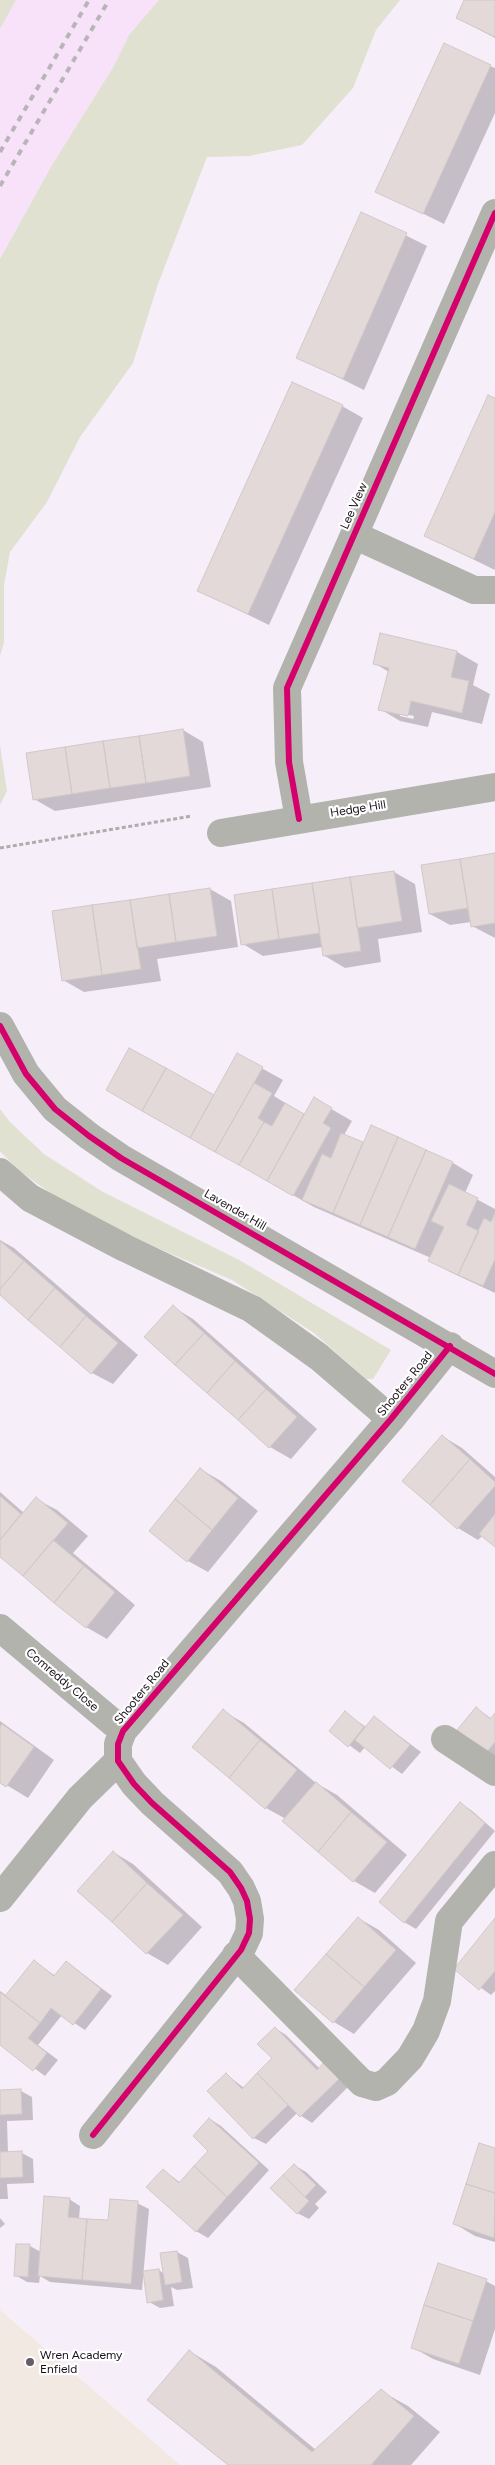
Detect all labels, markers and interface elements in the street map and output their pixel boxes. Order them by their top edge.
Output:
street label: Lee View [337,481,371,531]
street label: Hedge Hill [329,797,387,821]
street label: Lavender Hill [201,1186,269,1234]
street label: Shooters Road [374,1349,436,1419]
street label: Comreddy Close [23,1646,101,1714]
street label: Shooters Road [111,1657,173,1727]
place label: Wren Academy Enfield [40,2348,122,2376]
marker: Wren Academy Enfield [24,2356,36,2368]

